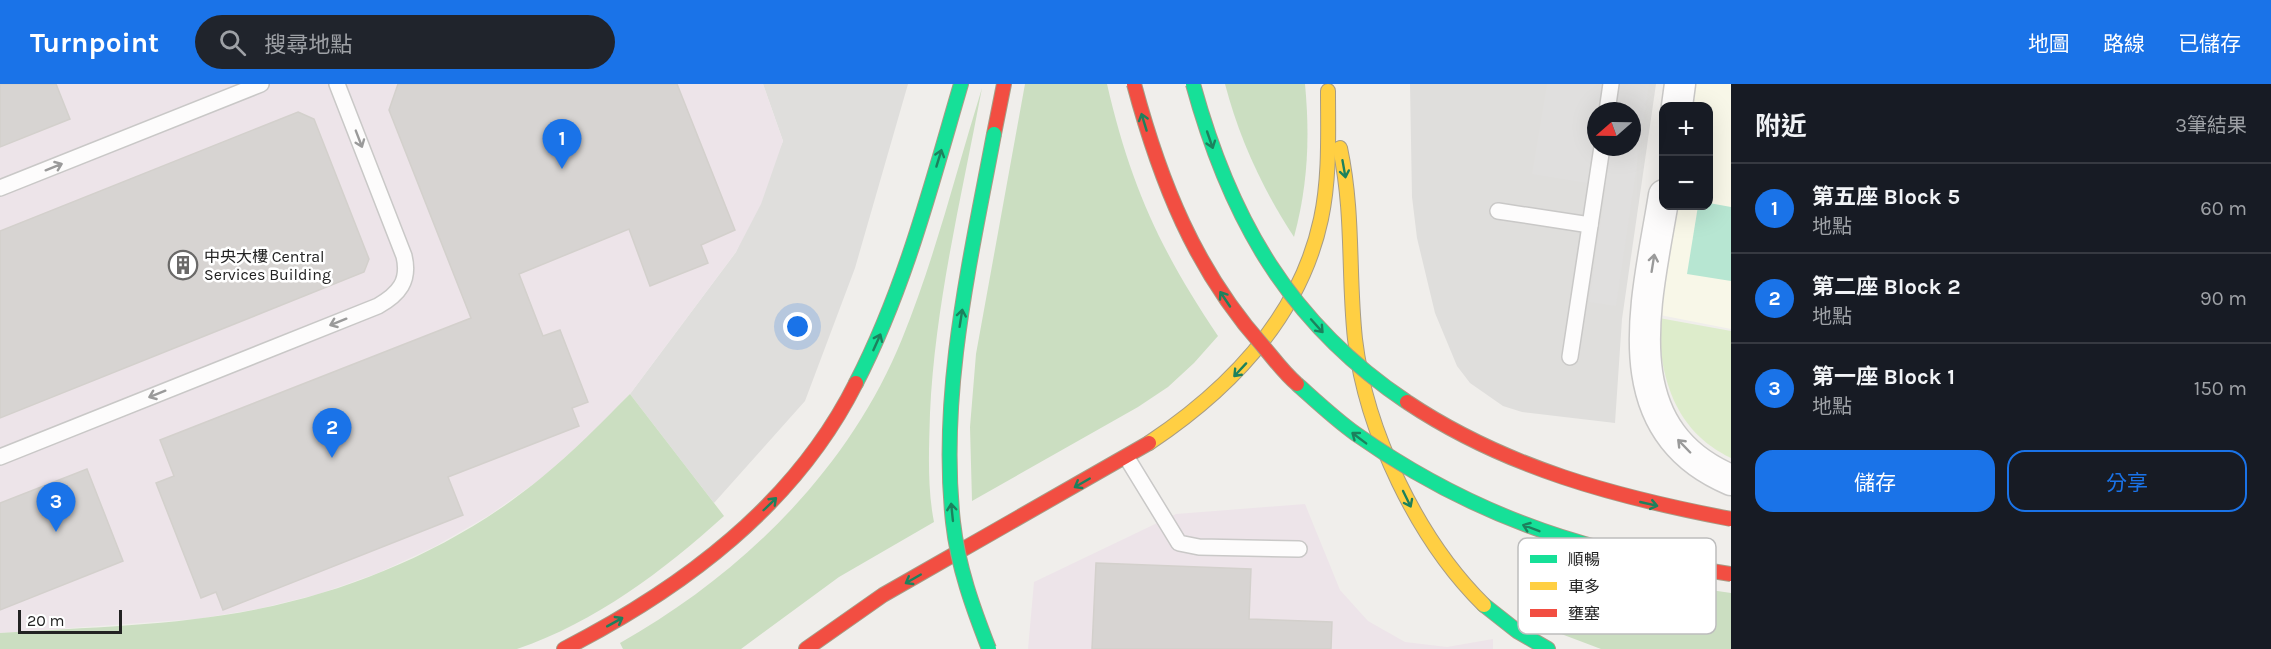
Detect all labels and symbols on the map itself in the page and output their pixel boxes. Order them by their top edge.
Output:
north arrow [1587,102,1641,156]
one-way arrow [1138,113,1149,132]
pin: 1 [542,120,582,169]
one-way arrow [354,129,365,147]
one-way arrow [1205,130,1216,149]
one-way arrow [934,149,945,168]
one-way arrow [1339,159,1350,178]
one-way arrow [45,161,63,172]
place label: 中央大樓 Central Services Building [204,247,331,284]
building icon: 中央大樓 Central Services Building [167,249,199,281]
one-way arrow [1648,253,1659,273]
one-way arrow [1218,290,1231,307]
one-way arrow [955,308,966,328]
your location [783,312,812,341]
one-way arrow [330,317,348,328]
one-way arrow [1310,318,1324,333]
one-way arrow [871,334,883,352]
one-way arrow [1233,363,1247,378]
one-way arrow [148,389,167,400]
pin: 2 [312,408,352,458]
one-way arrow [1351,432,1367,445]
one-way arrow [1677,439,1691,454]
one-way arrow [1074,477,1091,489]
pin: 3 [36,482,76,532]
one-way arrow [1402,490,1413,508]
one-way arrow [762,497,777,511]
one-way arrow [1639,499,1658,510]
one-way arrow [946,503,957,522]
one-way arrow [1522,522,1541,533]
legend [1518,538,1716,634]
text: 順暢 [1568,550,1600,569]
one-way arrow [904,574,921,586]
text: 車多 [1568,577,1600,596]
text: 壅塞 [1568,604,1600,623]
scale bar [18,607,122,634]
one-way arrow [606,616,624,627]

